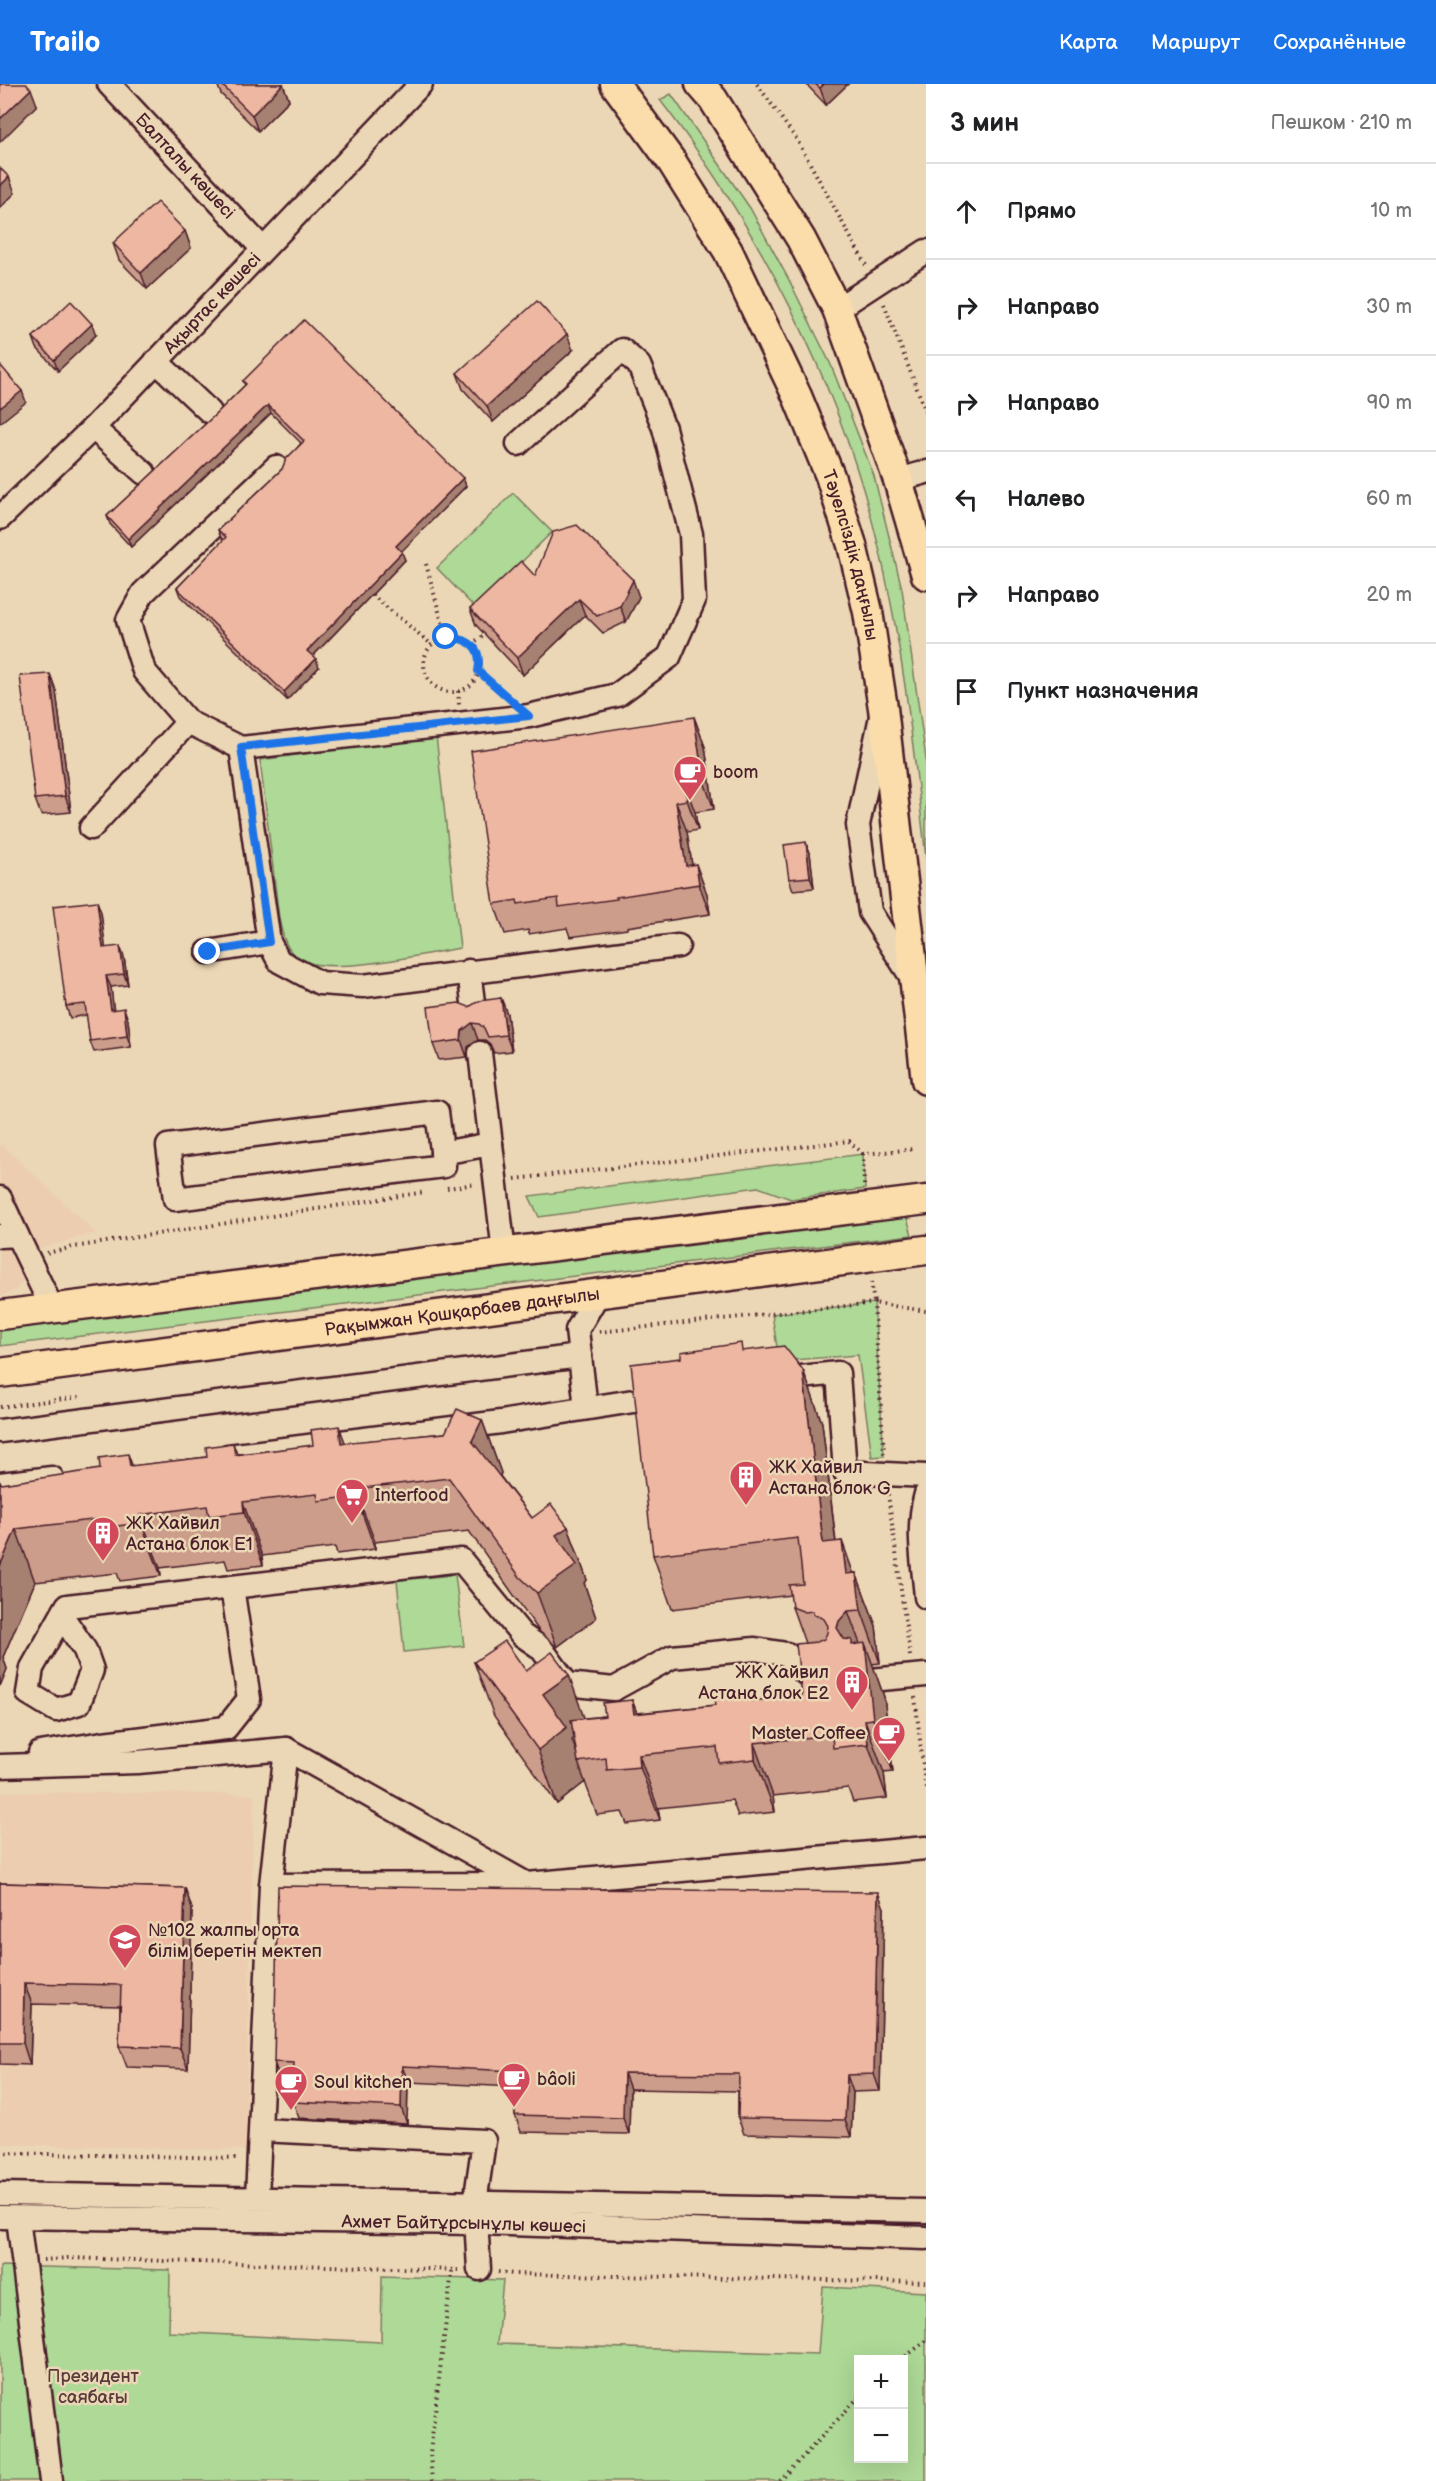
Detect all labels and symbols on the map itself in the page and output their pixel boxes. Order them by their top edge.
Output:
street label: Балталы көшесі [131,109,239,223]
street label: Ақыртас көшесі [159,249,265,359]
street label: Тәуелсіздік даңғылы [818,467,882,642]
route start [432,623,458,649]
cafe icon: boom [672,754,708,801]
place label: boom [713,762,758,783]
route end [194,938,220,964]
street label: Рақымжан Қошқарбаев даңғылы [323,1283,601,1341]
place label: ЖК Хайвил Астана блок G [768,1457,891,1499]
building icon: ЖК Хайвил Астана блок G [728,1459,764,1506]
supermarket icon: Interfood [334,1477,370,1524]
place label: Interfood [375,1485,449,1506]
place label: ЖК Хайвил Астана блок E1 [125,1513,253,1555]
building icon: ЖК Хайвил Астана блок E1 [85,1515,121,1562]
place label: ЖК Хайвил Астана блок E2 [698,1662,829,1704]
building icon: ЖК Хайвил Астана блок E2 [834,1664,870,1711]
cafe icon: Master Coffee [871,1715,907,1762]
place label: Master Coffee [751,1723,866,1744]
place label: №102 жалпы орта білім беретін мектеп [148,1920,322,1962]
school or university icon: №102 жалпы орта білім беретін мектеп [107,1922,143,1969]
cafe icon: bâoli [496,2061,532,2108]
cafe icon: Soul kitchen [273,2064,309,2111]
place label: bâoli [537,2069,576,2090]
place label: Soul kitchen [314,2072,412,2093]
street label: Ахмет Байтұрсынұлы көшесі [340,2211,587,2238]
park label: Президент саябағы [47,2366,140,2408]

